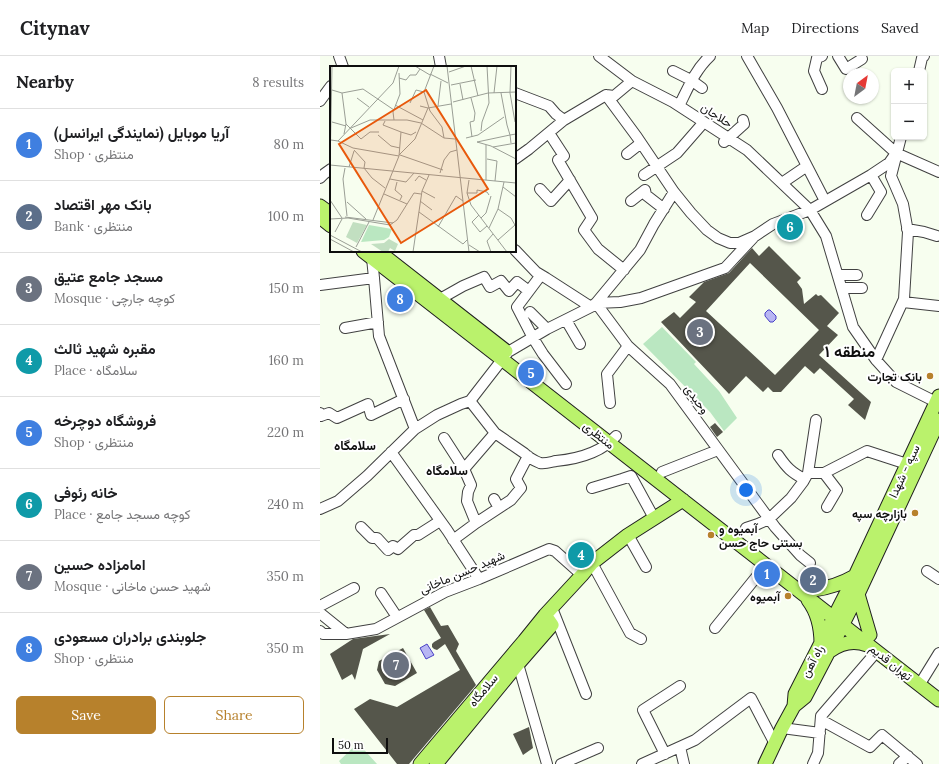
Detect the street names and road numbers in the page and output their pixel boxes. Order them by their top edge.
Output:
street label: حلاجان [698,99,736,131]
street label: وحیدی [681,381,713,417]
street label: منتظری [580,418,618,453]
street label: سپه - شهدا [885,442,924,500]
street label: شهید حسن ماخانی [417,547,507,598]
street label: تهران قدیم [866,640,916,685]
street label: راه آهن [797,642,828,680]
street label: سلامگاه [465,671,501,709]

